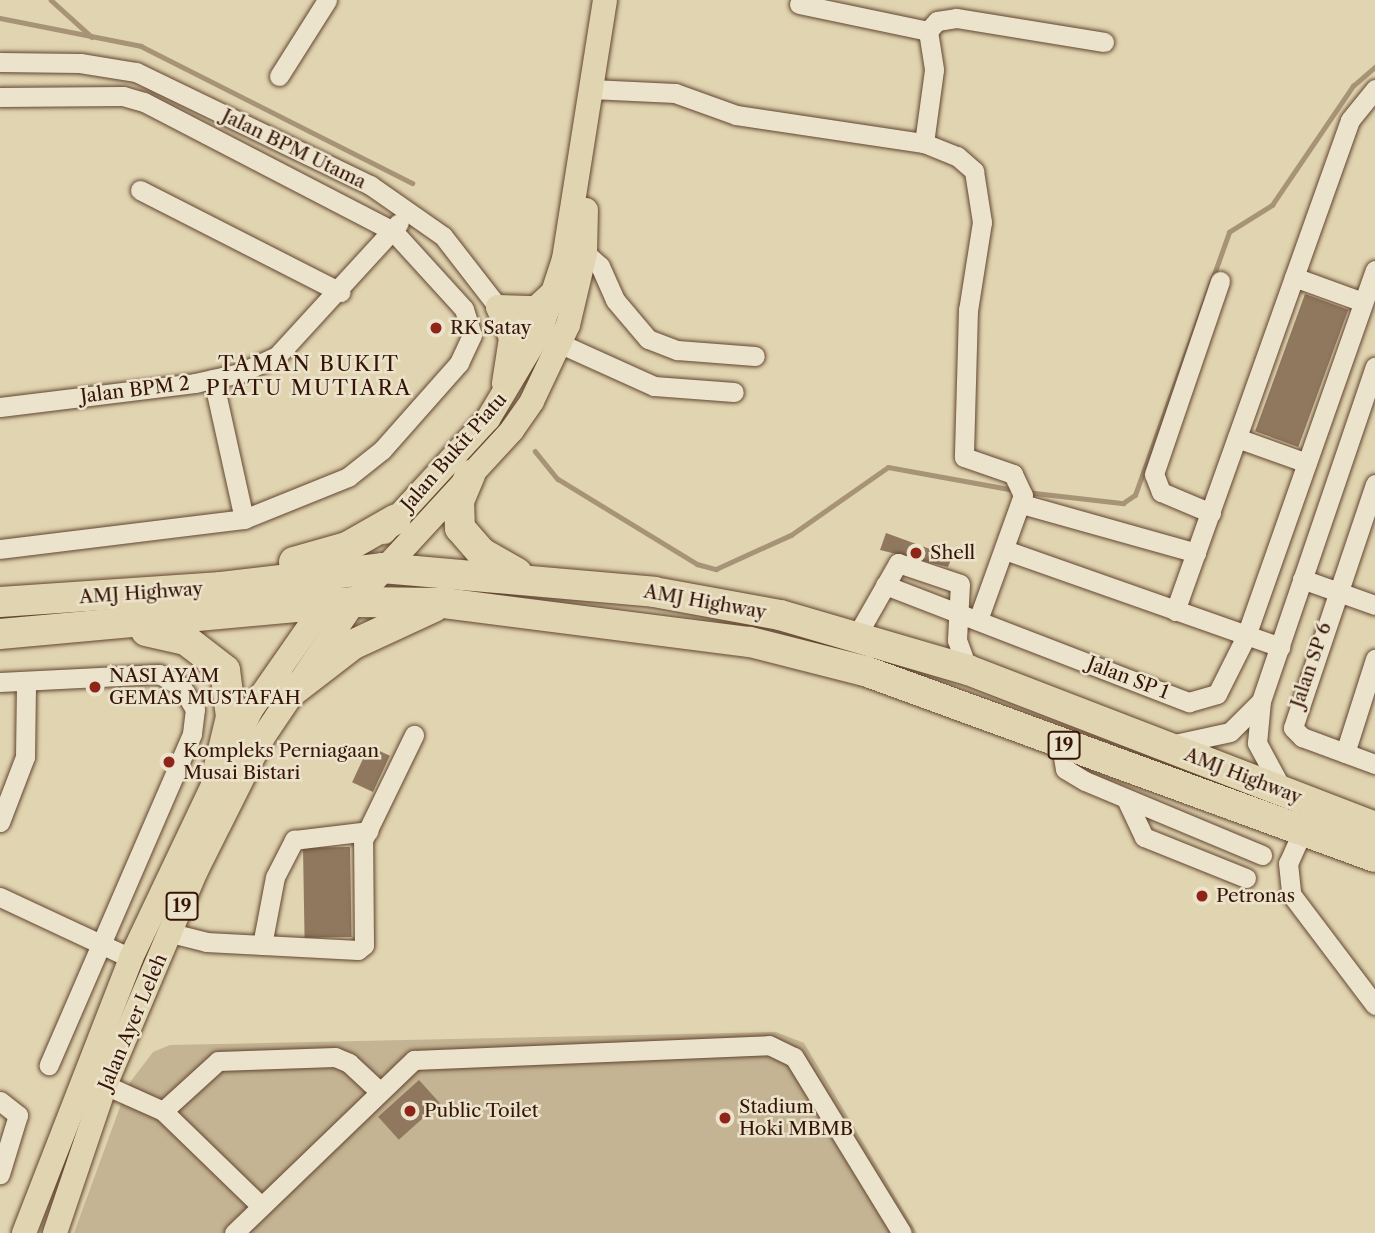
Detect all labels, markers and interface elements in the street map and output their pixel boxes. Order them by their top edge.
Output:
street label: Jalan BPM Utama [218,104,370,194]
place label: RK Satay [450,317,532,339]
marker: RK Satay [428,320,444,336]
district label: TAMAN BUKIT PIATU MUTIARA [207,351,411,401]
street label: Jalan BPM 2 [79,372,191,408]
street label: Jalan Bukit Piatu [396,388,512,516]
place label: Shell [930,542,975,564]
marker: Shell [908,545,924,561]
street label: AMJ Highway [78,577,204,609]
street label: AMJ Highway [642,580,768,624]
street label: Jalan SP 6 [1286,619,1336,711]
street label: Jalan SP 1 [1084,652,1172,704]
place label: NASI AYAM GEMAS MUSTAFAH [109,665,301,709]
marker: NASI AYAM GEMAS MUSTAFAH [87,679,103,695]
road number: 19 [1046,730,1082,760]
place label: Kompleks Perniagaan Musai Bistari [183,740,379,784]
street label: AMJ Highway [1181,743,1305,809]
marker: Kompleks Perniagaan Musai Bistari [161,754,177,770]
place label: Petronas [1216,885,1295,907]
marker: Petronas [1194,888,1210,904]
road number: 19 [164,891,200,920]
street label: Jalan Ayer Leleh [94,950,172,1094]
place label: Stadium Hoki MBMB [739,1096,853,1140]
place label: Public Toilet [424,1100,539,1122]
marker: Public Toilet [402,1103,418,1119]
marker: Stadium Hoki MBMB [717,1110,733,1126]

